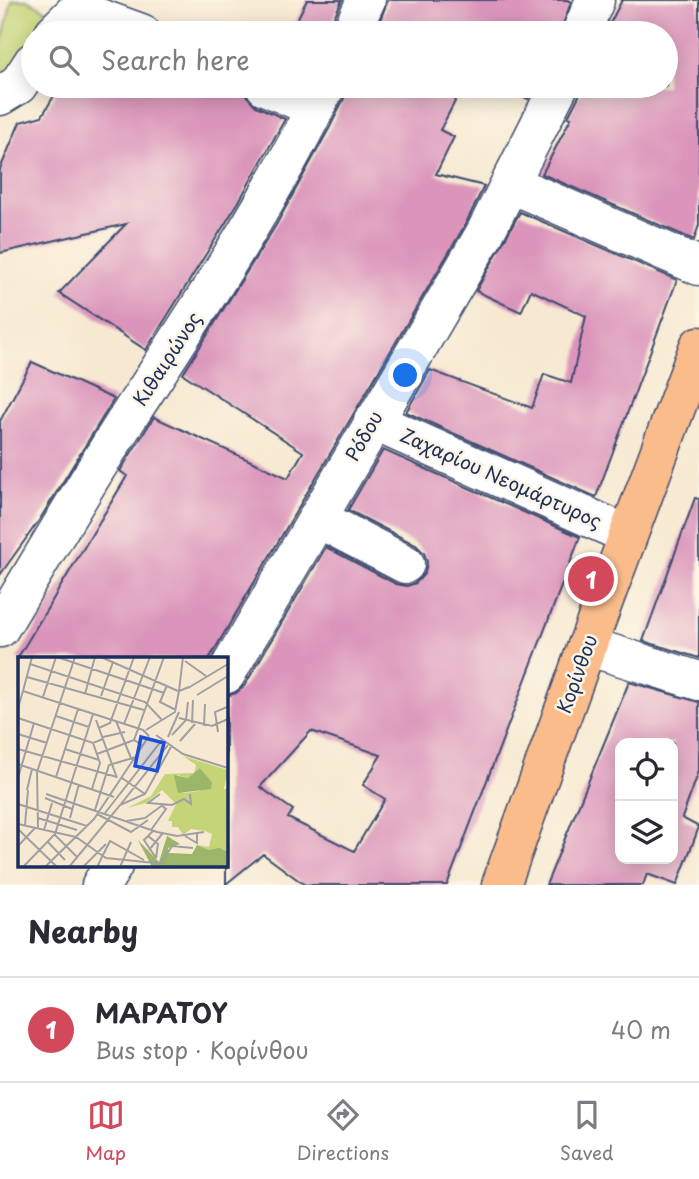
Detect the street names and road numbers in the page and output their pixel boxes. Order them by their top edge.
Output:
street label: Κιθαιρώνος [125,306,207,411]
street label: Ρόδου [338,405,389,466]
street label: Ζαχαρίου Νεομάρτυρος [396,420,607,534]
street label: Κορίνθου [549,630,603,717]

